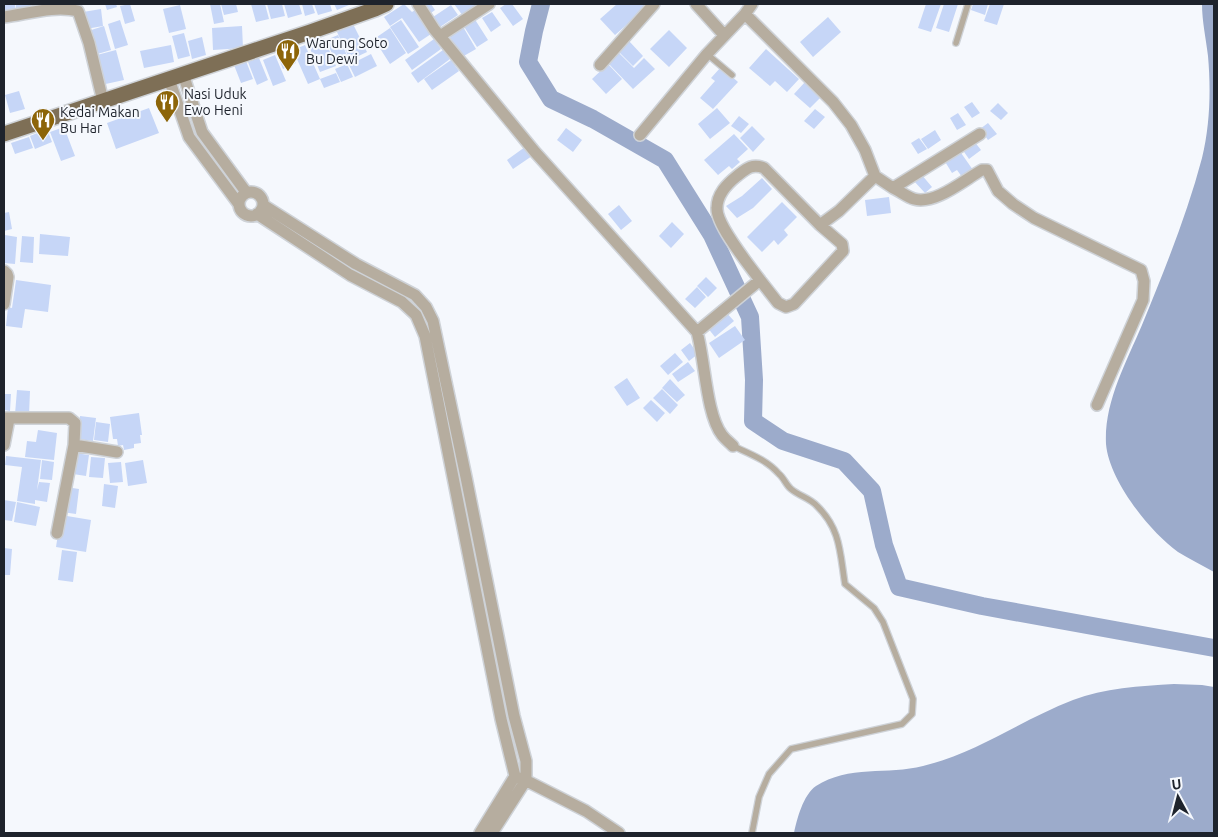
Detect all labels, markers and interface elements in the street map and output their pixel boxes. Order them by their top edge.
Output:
place label: Warung Soto Bu Dewi [306,35,388,67]
restaurant icon: Warung Soto Bu Dewi [275,38,301,72]
place label: Nasi Uduk Ewo Heni [184,86,247,118]
restaurant icon: Nasi Uduk Ewo Heni [154,89,180,123]
place label: Kedai Makan Bu Har [60,104,140,136]
restaurant icon: Kedai Makan Bu Har [30,107,56,141]
north arrow [1153,772,1203,822]
text: U [1171,776,1182,793]

